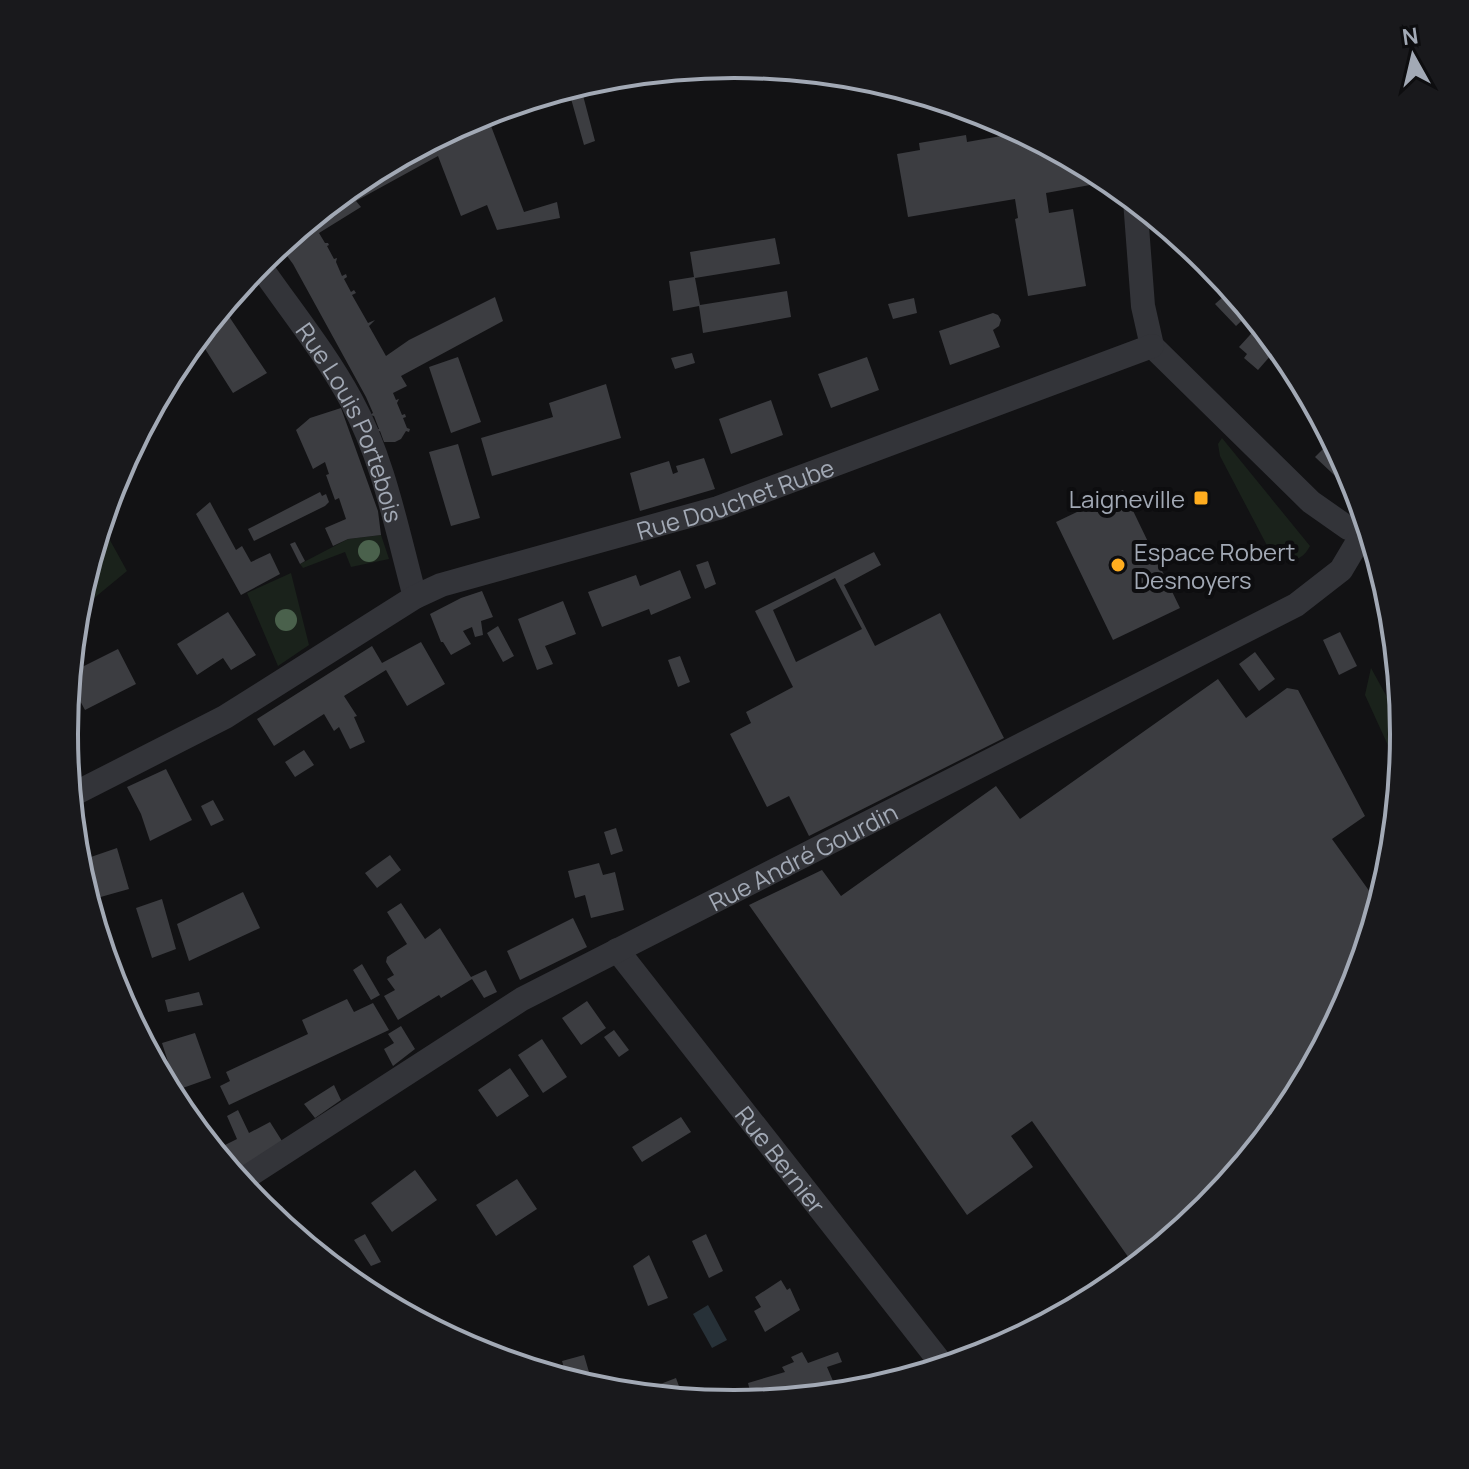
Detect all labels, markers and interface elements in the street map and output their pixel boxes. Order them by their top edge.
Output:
north arrow [1373,16,1453,96]
text: N [1400,20,1420,52]
street label: Rue Louis Portebois [289,316,412,526]
street label: Rue Douchet Rube [633,450,838,546]
place label: Laigneville [1069,482,1185,515]
marker: Laigneville [1192,489,1210,507]
place label: Espace Robert Desnoyers [1134,535,1295,596]
marker: Espace Robert Desnoyers [1109,556,1127,574]
street label: Rue André Gourdin [703,794,903,918]
street label: Rue Bernier [729,1099,834,1220]

